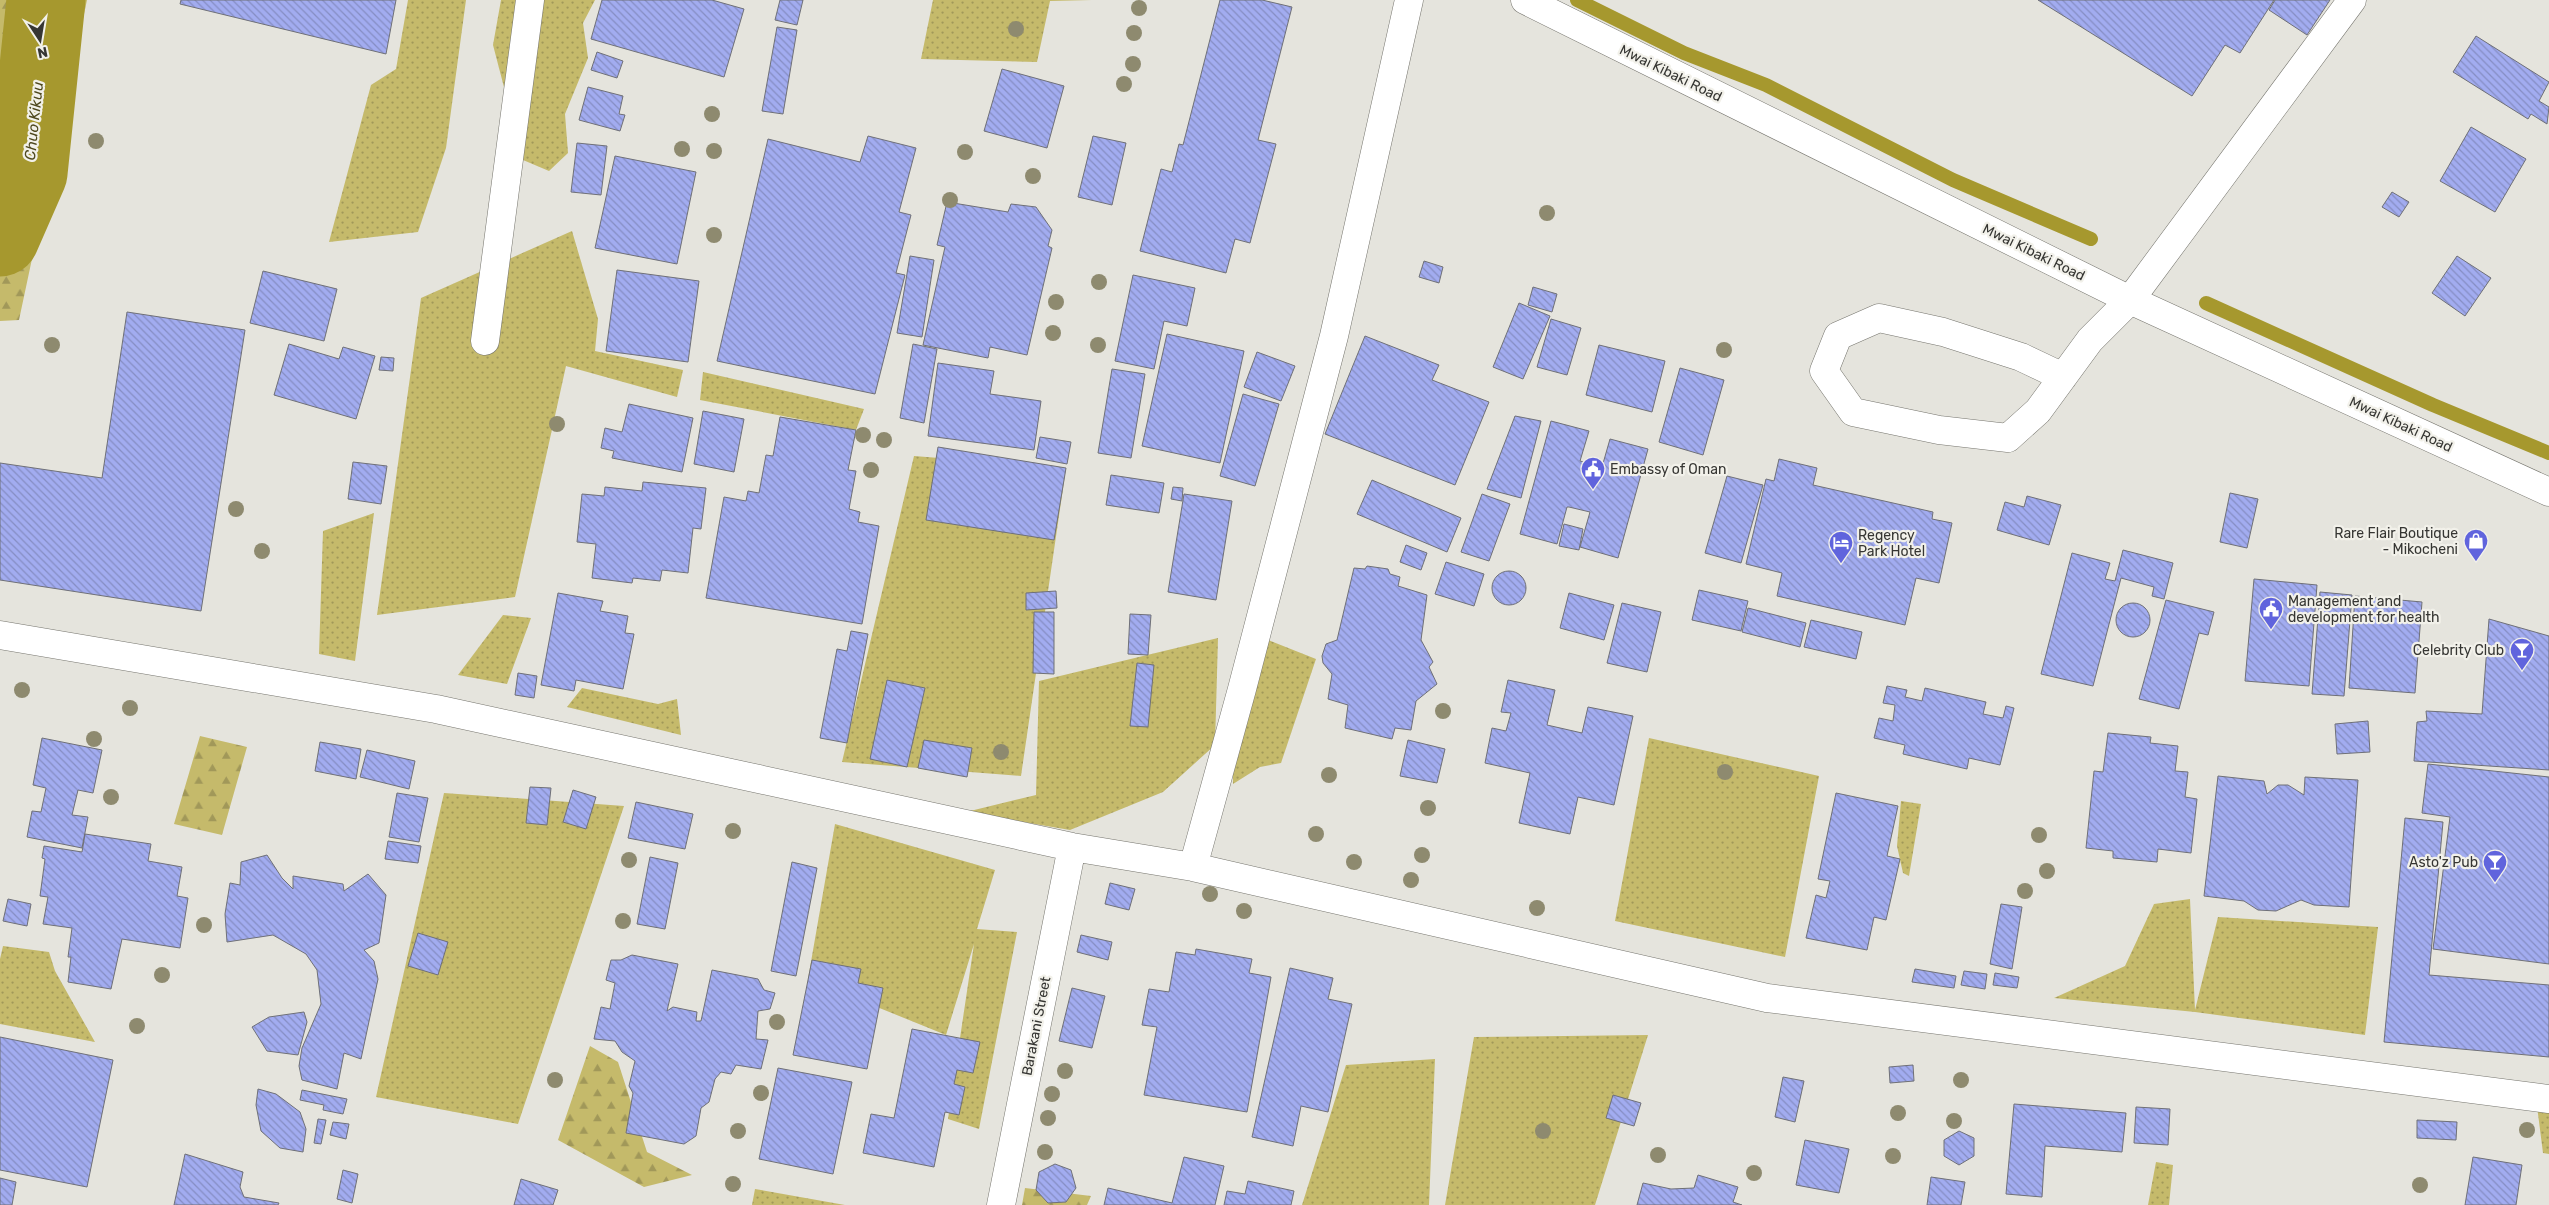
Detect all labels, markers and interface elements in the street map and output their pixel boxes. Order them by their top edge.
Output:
north arrow [15,15,65,65]
street label: Mwai Kibaki Road [1617,41,1725,106]
text: N [36,43,49,62]
water label: Chuo Kikuu [21,81,47,161]
street label: Mwai Kibaki Road [1980,220,2088,285]
street label: Mwai Kibaki Road [2347,393,2455,456]
public building icon: Embassy of Oman [1580,456,1606,490]
place label: Embassy of Oman [1610,461,1726,478]
place label: Rare Flair Boutique - Mikocheni [2334,525,2458,558]
place label: Regency Park Hotel [1858,527,1925,560]
shop icon: Rare Flair Boutique - Mikocheni [2463,528,2489,562]
hotel icon: Regency Park Hotel [1828,530,1854,564]
place label: Management and development for health [2288,593,2440,626]
public building icon: Management and development for health [2258,596,2284,630]
bar icon: Celebrity Club [2509,637,2535,671]
place label: Celebrity Club [2413,642,2504,659]
bar icon: Asto'z Pub [2482,849,2508,883]
place label: Asto'z Pub [2409,854,2478,871]
street label: Barakani Street [1019,975,1055,1077]

